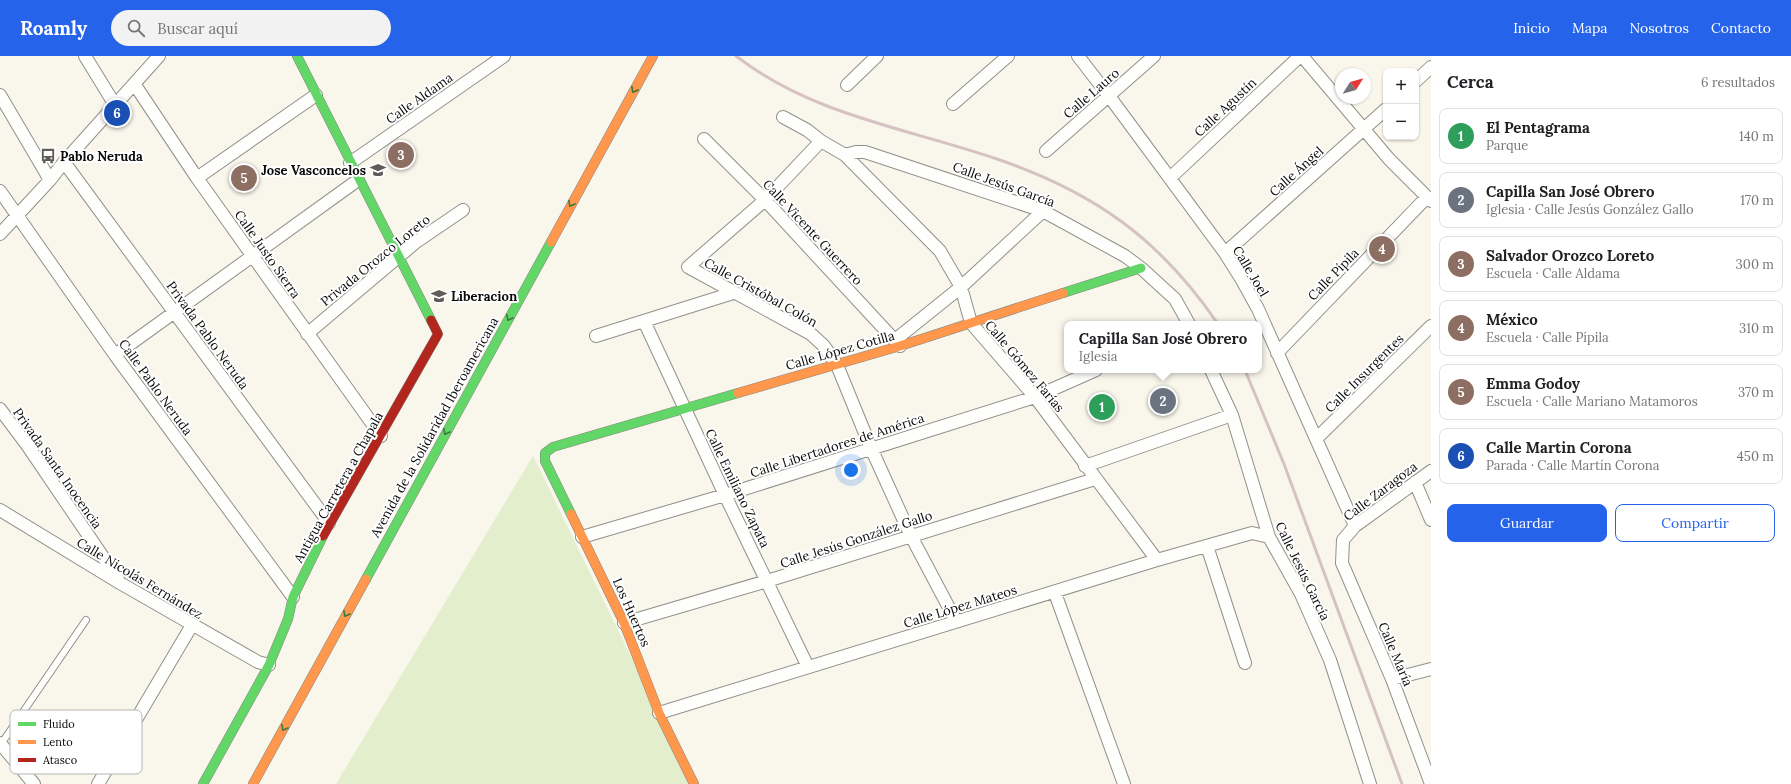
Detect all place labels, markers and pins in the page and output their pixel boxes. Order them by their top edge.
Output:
pin: 6 [104,98,130,128]
pin: 3 [388,140,414,170]
bus stop icon: Pablo Neruda [39,147,57,165]
place label: Pablo Neruda [60,148,143,165]
school or university icon: Jose Vasconcelos [369,161,387,179]
place label: Jose Vasconcelos [261,162,366,179]
pin: 5 [231,163,257,193]
pin: 4 [1369,234,1395,264]
school or university icon: Liberacion [430,287,448,305]
place label: Liberacion [451,288,518,305]
pin: 2 [1150,386,1176,416]
pin: 1 [1089,392,1115,422]

